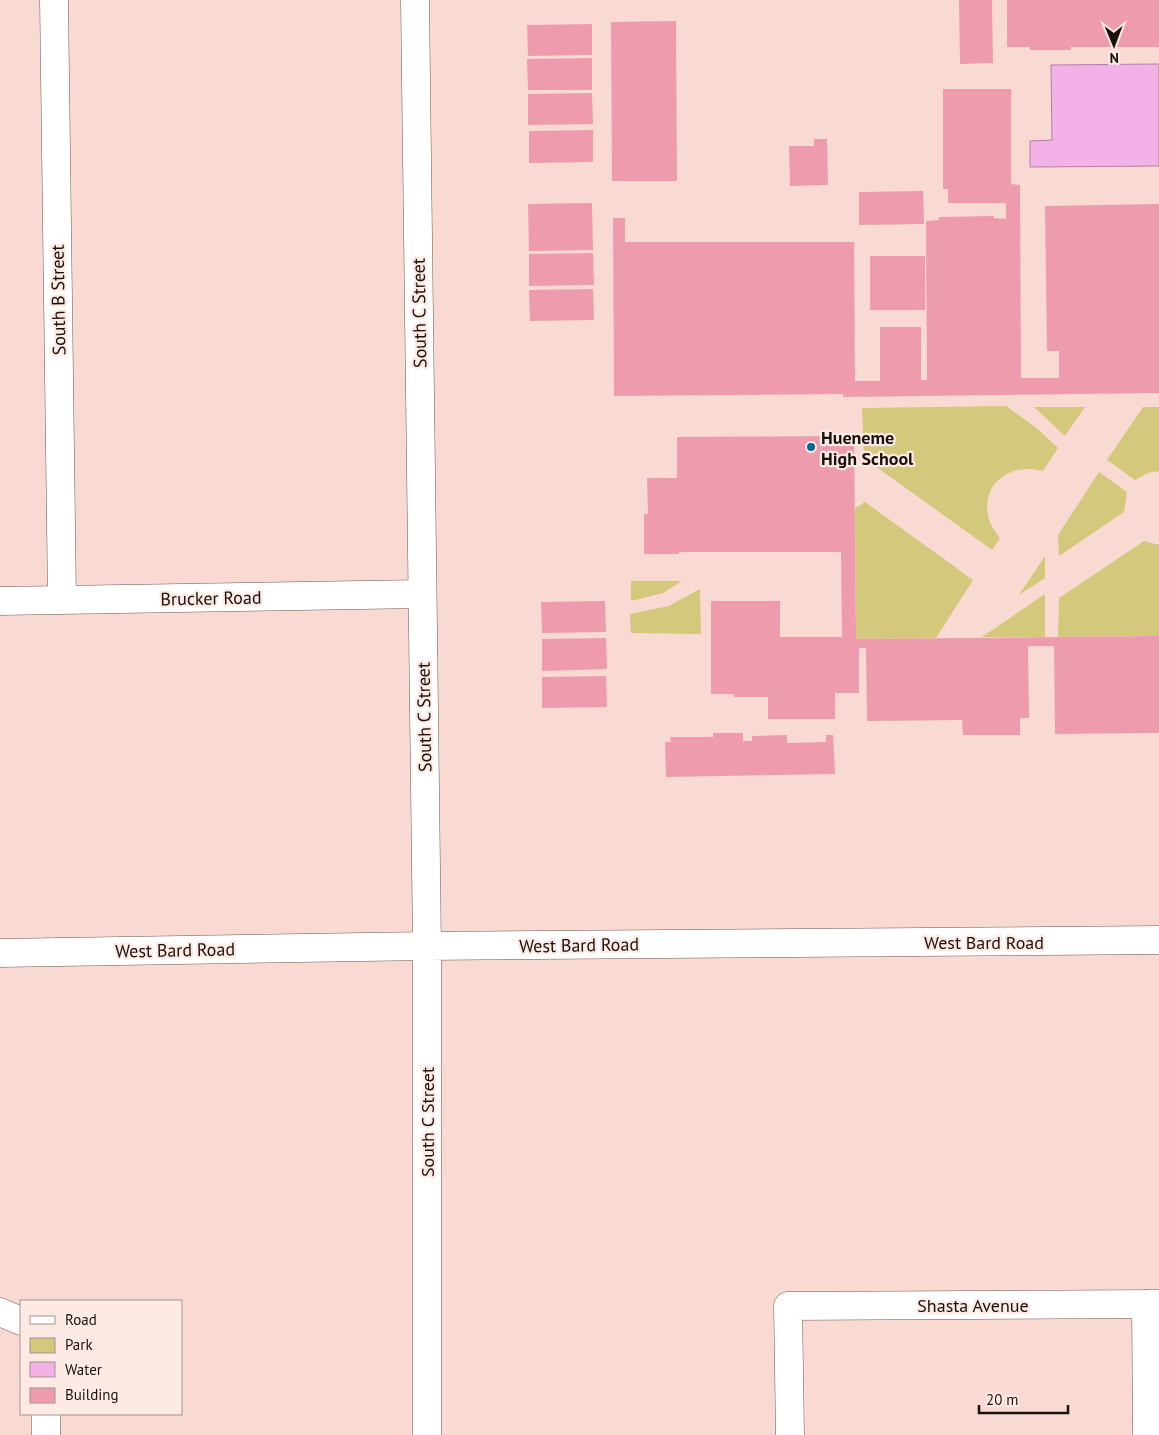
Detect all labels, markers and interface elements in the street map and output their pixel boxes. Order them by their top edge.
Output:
north arrow [1089,20,1139,70]
text: N [1109,49,1119,67]
street label: South B Street [46,244,70,356]
street label: South C Street [407,258,431,368]
place label: Hueneme High School [821,426,914,470]
marker: Hueneme High School [805,441,817,453]
street label: Brucker Road [160,586,262,610]
street label: South C Street [412,662,436,772]
street label: West Bard Road [924,931,1044,954]
street label: West Bard Road [519,932,639,958]
street label: West Bard Road [115,937,235,963]
street label: South C Street [416,1067,439,1177]
street label: Shasta Avenue [917,1294,1029,1317]
legend [20,1300,182,1415]
text: Road [65,1310,97,1329]
text: Park [65,1335,93,1354]
text: Water [65,1360,102,1379]
scale bar [979,1382,1068,1414]
text: Building [65,1385,119,1404]
text: 20 m [986,1390,1019,1409]

